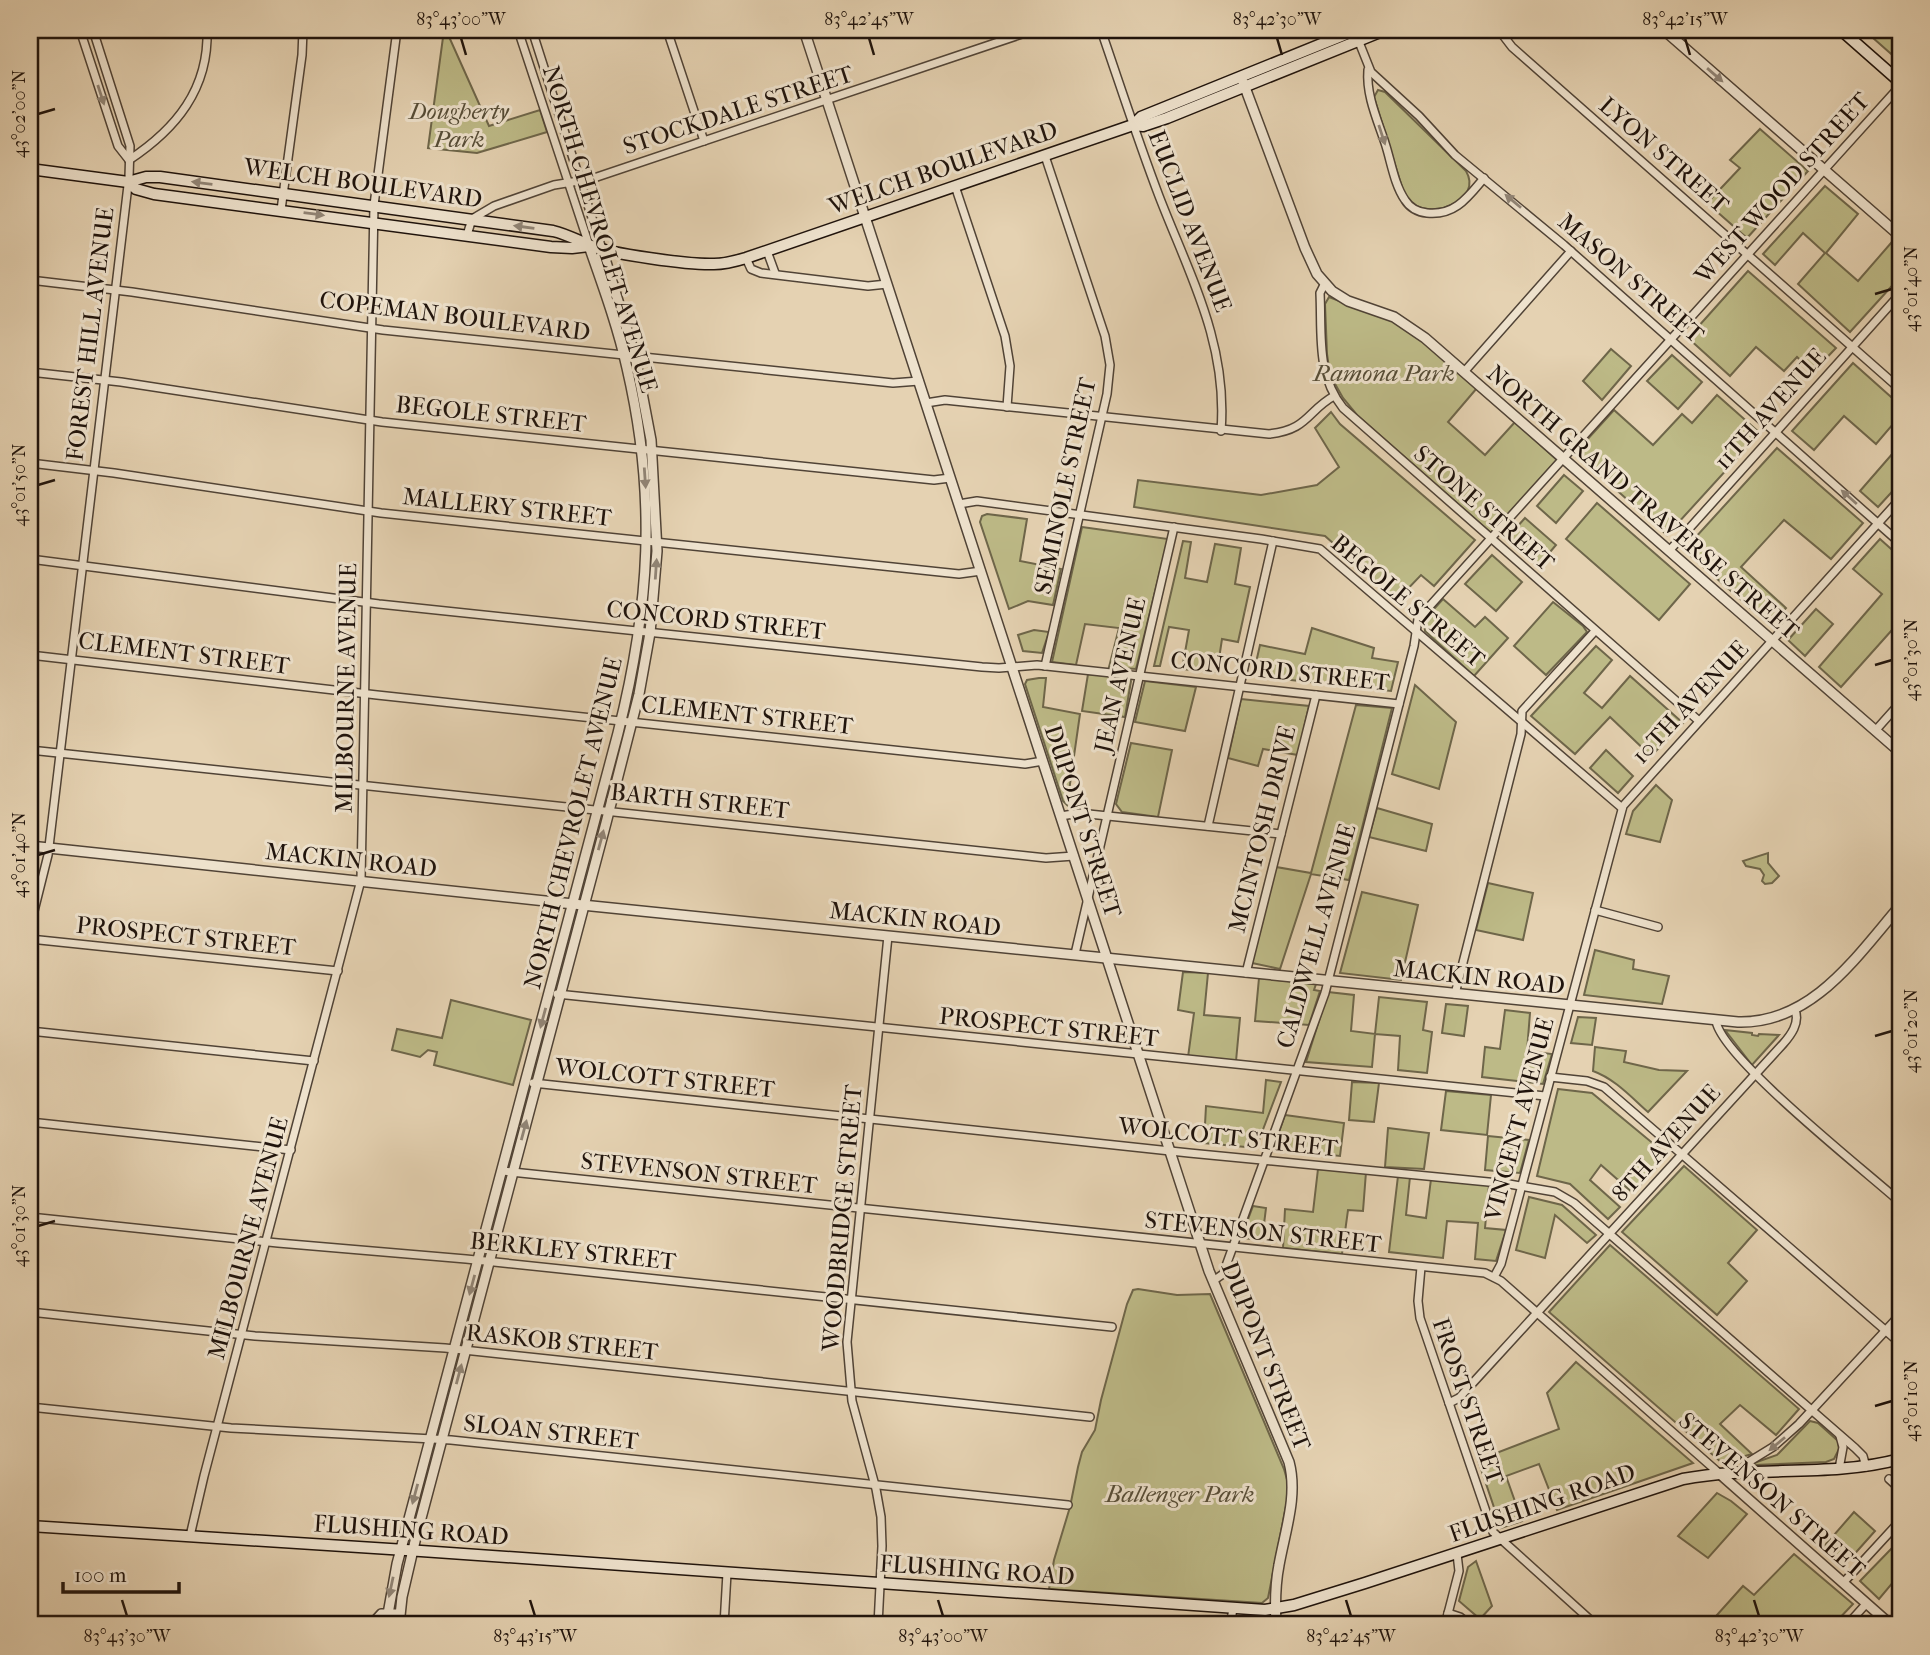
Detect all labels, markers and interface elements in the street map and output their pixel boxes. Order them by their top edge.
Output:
text: 83°43'00"W [416,9,507,30]
text: 83°42'45"W [824,9,915,30]
text: 83°42'30"W [1233,9,1323,30]
text: 83°42'15"W [1642,9,1729,30]
street label: STOCKDALE STREET [619,59,857,160]
street label: NORTH CHEVROLET AVENUE [537,62,663,396]
one-way arrow [1706,67,1724,83]
text: 43°02'00"N [9,70,30,158]
one-way arrow [96,84,107,105]
street label: WEST WOOD STREET [1688,86,1876,290]
street label: LYON STREET [1593,91,1735,219]
park label: Dougherty Park [407,97,510,153]
street label: WELCH BOULEVARD [824,116,1061,221]
one-way arrow [1378,125,1388,146]
street label: EUCLID AVENUE [1142,126,1238,316]
street label: WELCH BOULEVARD [241,152,484,214]
one-way arrow [191,177,213,188]
one-way arrow [1505,194,1522,209]
street label: FOREST HILL AVENUE [61,205,119,463]
street label: MASON STREET [1553,207,1710,349]
one-way arrow [303,209,325,220]
one-way arrow [513,221,535,232]
text: 43°01'40"N [1901,246,1922,332]
street label: COPEMAN BOULEVARD [318,286,592,346]
street label: 11TH AVENUE [1708,343,1832,475]
park label: Ramona Park [1311,359,1455,387]
street label: NORTH GRAND TRAVERSE STREET [1481,359,1805,646]
street label: SEMINOLE STREET [1028,374,1102,597]
street label: BEGOLE STREET [394,390,589,438]
street label: STONE STREET [1408,439,1560,577]
text: 43°01'50"N [9,443,30,527]
one-way arrow [639,467,650,489]
street label: MALLERY STREET [401,482,614,532]
one-way arrow [1841,490,1858,505]
street label: BEGOLE STREET [1326,529,1491,674]
one-way arrow [651,558,662,580]
street label: MILBOURNE AVENUE [330,563,362,813]
street label: CONCORD STREET [605,595,828,646]
street label: JEAN AVENUE [1088,595,1151,757]
text: 43°01'30"N [1901,618,1922,701]
street label: CLEMENT STREET [77,626,292,680]
street label: 10TH AVENUE [1626,635,1754,769]
street label: CONCORD STREET [1169,646,1392,697]
street label: NORTH CHEVROLET AVENUE [518,654,628,992]
street label: CLEMENT STREET [640,690,855,740]
street label: DUPONT STREET [1039,721,1128,922]
street label: MCINTOSH DRIVE [1223,723,1301,935]
street label: BARTH STREET [609,778,792,824]
text: 43°01'40"N [9,812,30,898]
street label: CALDWELL AVENUE [1271,821,1361,1051]
one-way arrow [596,828,607,850]
street label: MACKIN ROAD [264,837,438,883]
street label: MACKIN ROAD [828,896,1002,942]
street label: PROSPECT STREET [75,911,298,962]
street label: MACKIN ROAD [1392,954,1566,1000]
text: 43°01'20"N [1901,988,1922,1073]
street label: PROSPECT STREET [938,1002,1161,1053]
one-way arrow [537,1008,547,1029]
street label: VINCENT AVENUE [1478,1014,1560,1225]
street label: WOLCOTT STREET [553,1052,777,1104]
street label: 8TH AVENUE [1606,1079,1726,1207]
street label: WOODBRIDGE STREET [816,1083,868,1353]
street label: WOLCOTT STREET [1116,1111,1340,1163]
street label: MILBOURNE AVENUE [202,1114,294,1362]
one-way arrow [519,1119,530,1141]
street label: STEVENSON STREET [579,1147,819,1199]
text: 43°01'30"N [9,1184,30,1267]
street label: STEVENSON STREET [1143,1206,1383,1258]
street label: BERKLEY STREET [469,1226,678,1276]
street label: DUPONT STREET [1215,1258,1317,1455]
one-way arrow [466,1275,476,1296]
street label: FROST STREET [1426,1314,1510,1488]
street label: RASKOB STREET [465,1318,660,1366]
text: 43°01'10"N [1901,1360,1922,1442]
one-way arrow [454,1362,465,1384]
street label: STEVENSON STREET [1673,1407,1871,1584]
street label: SLOAN STREET [462,1409,641,1455]
one-way arrow [1768,1436,1786,1451]
street label: FLUSHING ROAD [1445,1458,1639,1548]
park label: Ballenger Park [1103,1480,1255,1508]
one-way arrow [409,1483,420,1505]
street label: FLUSHING ROAD [312,1509,510,1551]
street label: FLUSHING ROAD [878,1549,1076,1591]
scale bar [63,1550,178,1594]
text: 100 m [74,1563,127,1587]
one-way arrow [386,1576,397,1598]
text: 83°43'30"W [84,1626,172,1647]
text: 83°43'15"W [493,1626,578,1647]
text: 83°43'00"W [898,1626,989,1647]
text: 83°42'45"W [1306,1626,1397,1647]
text: 83°42'30"W [1715,1626,1805,1647]

